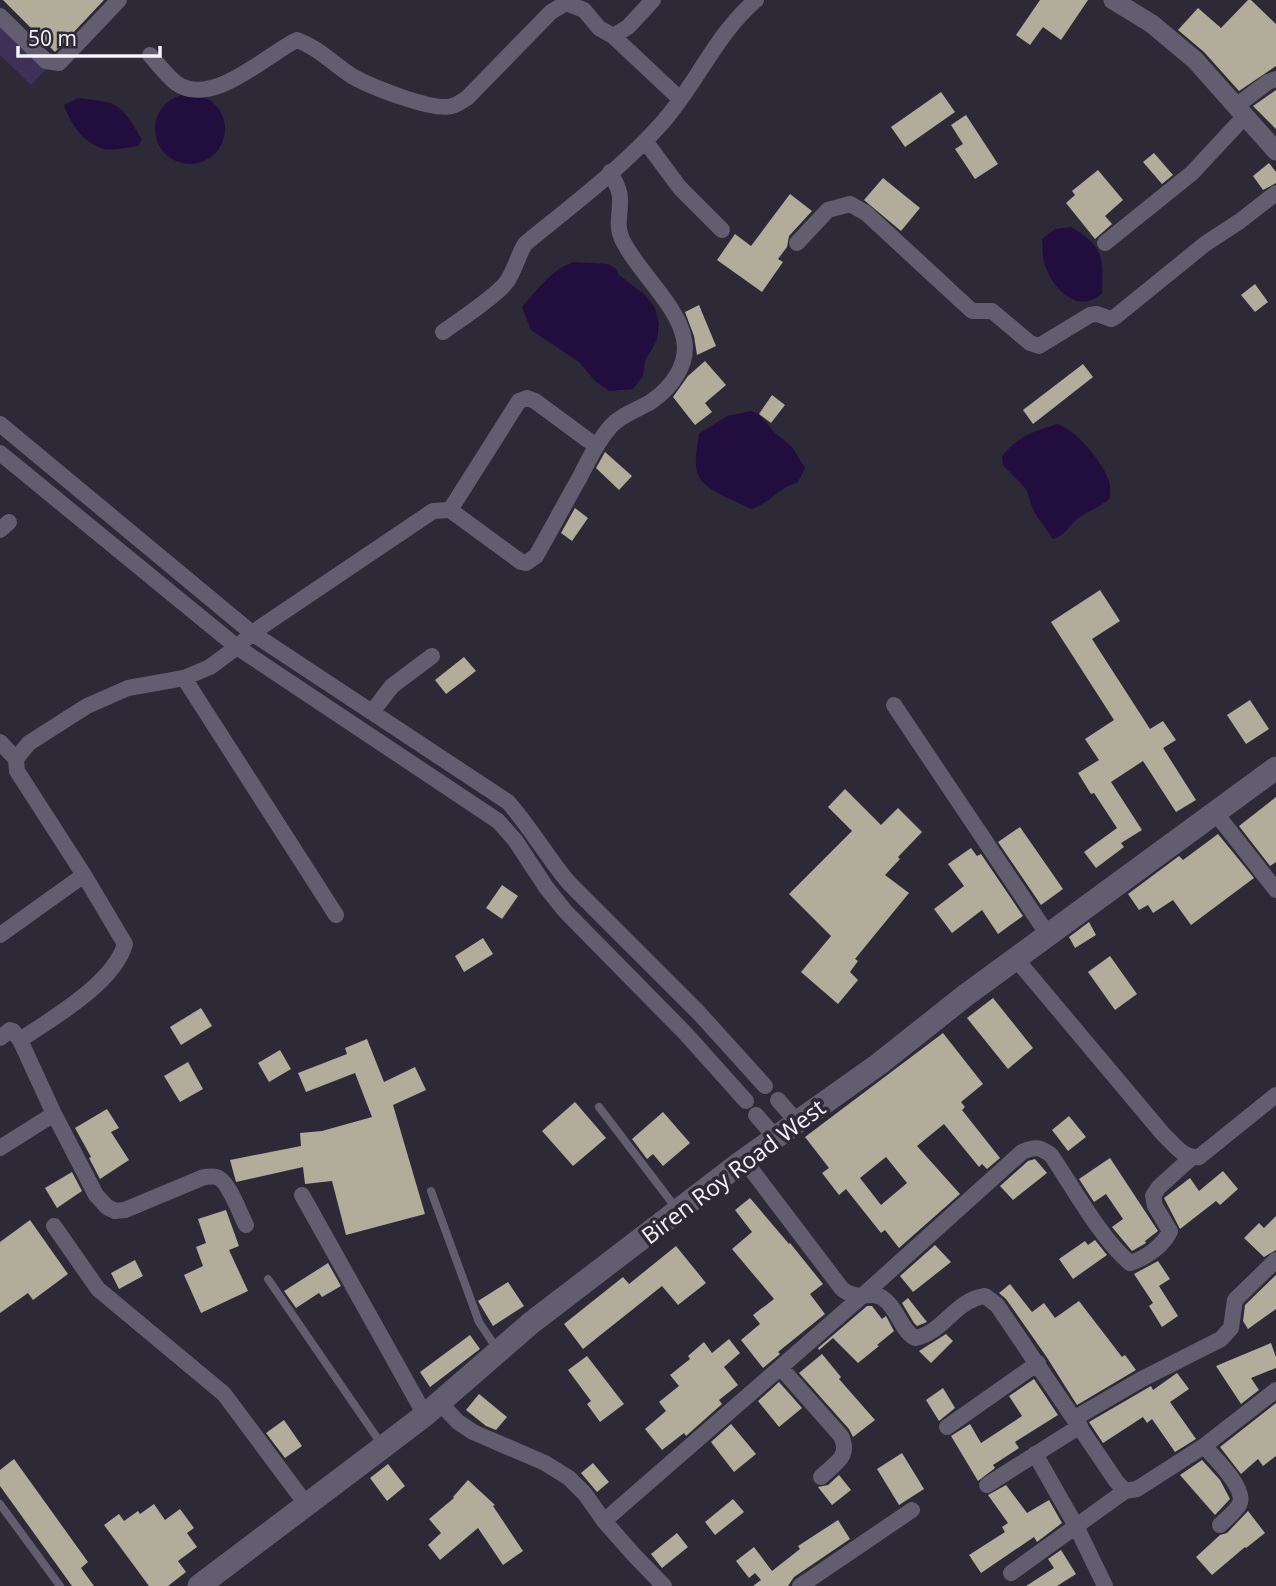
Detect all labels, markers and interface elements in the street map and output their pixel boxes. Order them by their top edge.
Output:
scale bar [18,14,159,58]
text: 50 m [28,24,77,52]
street label: Biren Roy Road West [634,1091,832,1251]

